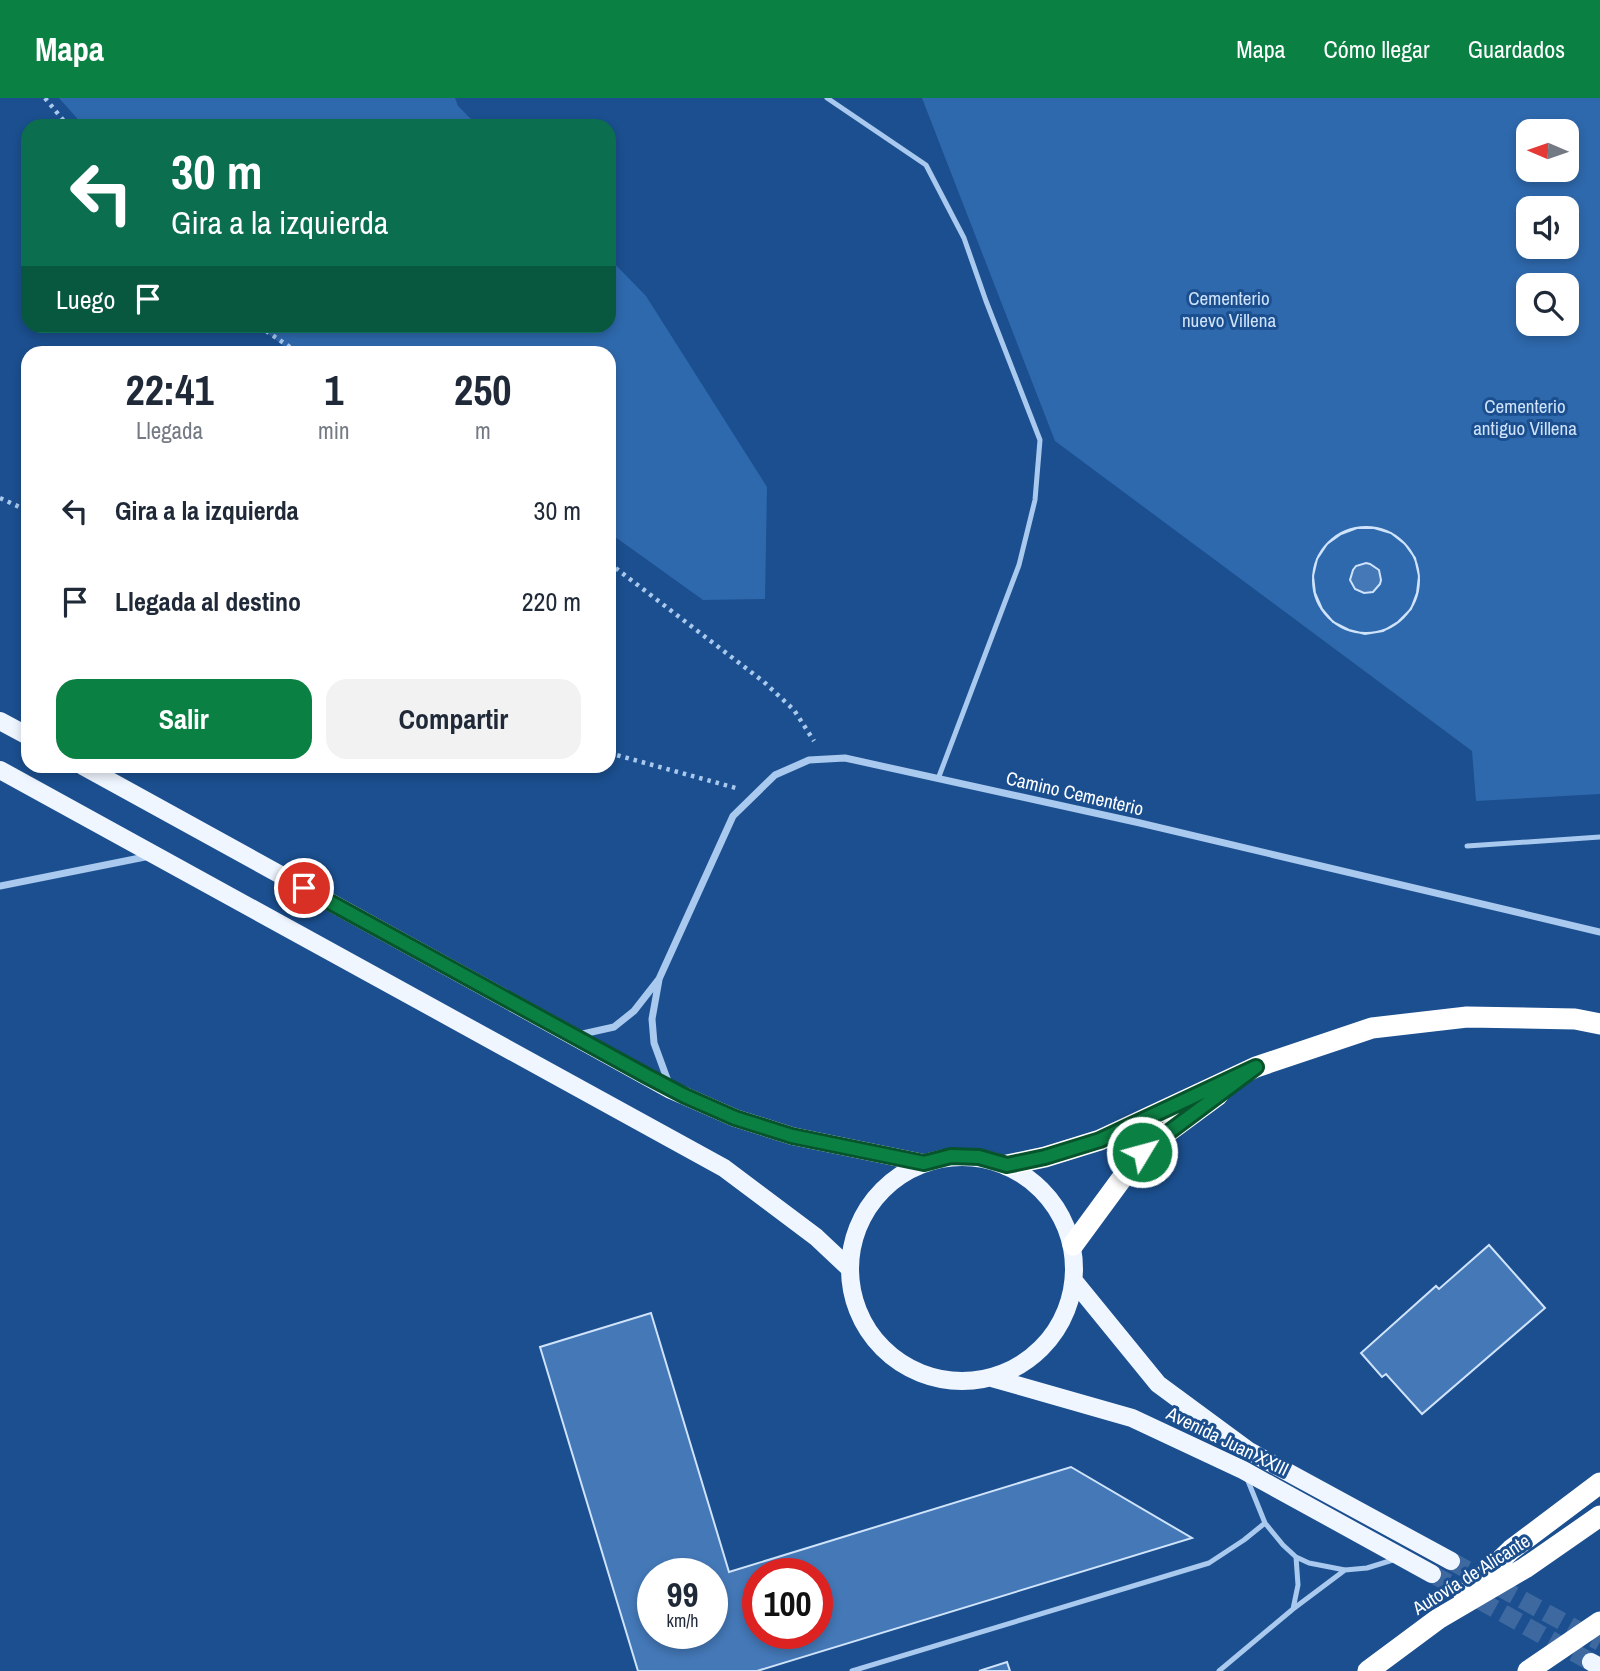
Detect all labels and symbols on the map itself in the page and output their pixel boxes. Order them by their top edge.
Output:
north arrow [1516,119,1578,182]
park label: Cementerio nuevo Villena [1182,285,1276,333]
park label: Cementerio antiguo Villena [1473,393,1577,441]
street label: Camino Cementerio [1004,765,1146,821]
pin [274,858,334,918]
position arrow [1105,1115,1179,1189]
street label: Avenida Juan XXIII [1162,1400,1294,1482]
street label: Autovía de Alicante [1406,1527,1535,1621]
speed limit sign: 100 [742,1558,833,1649]

